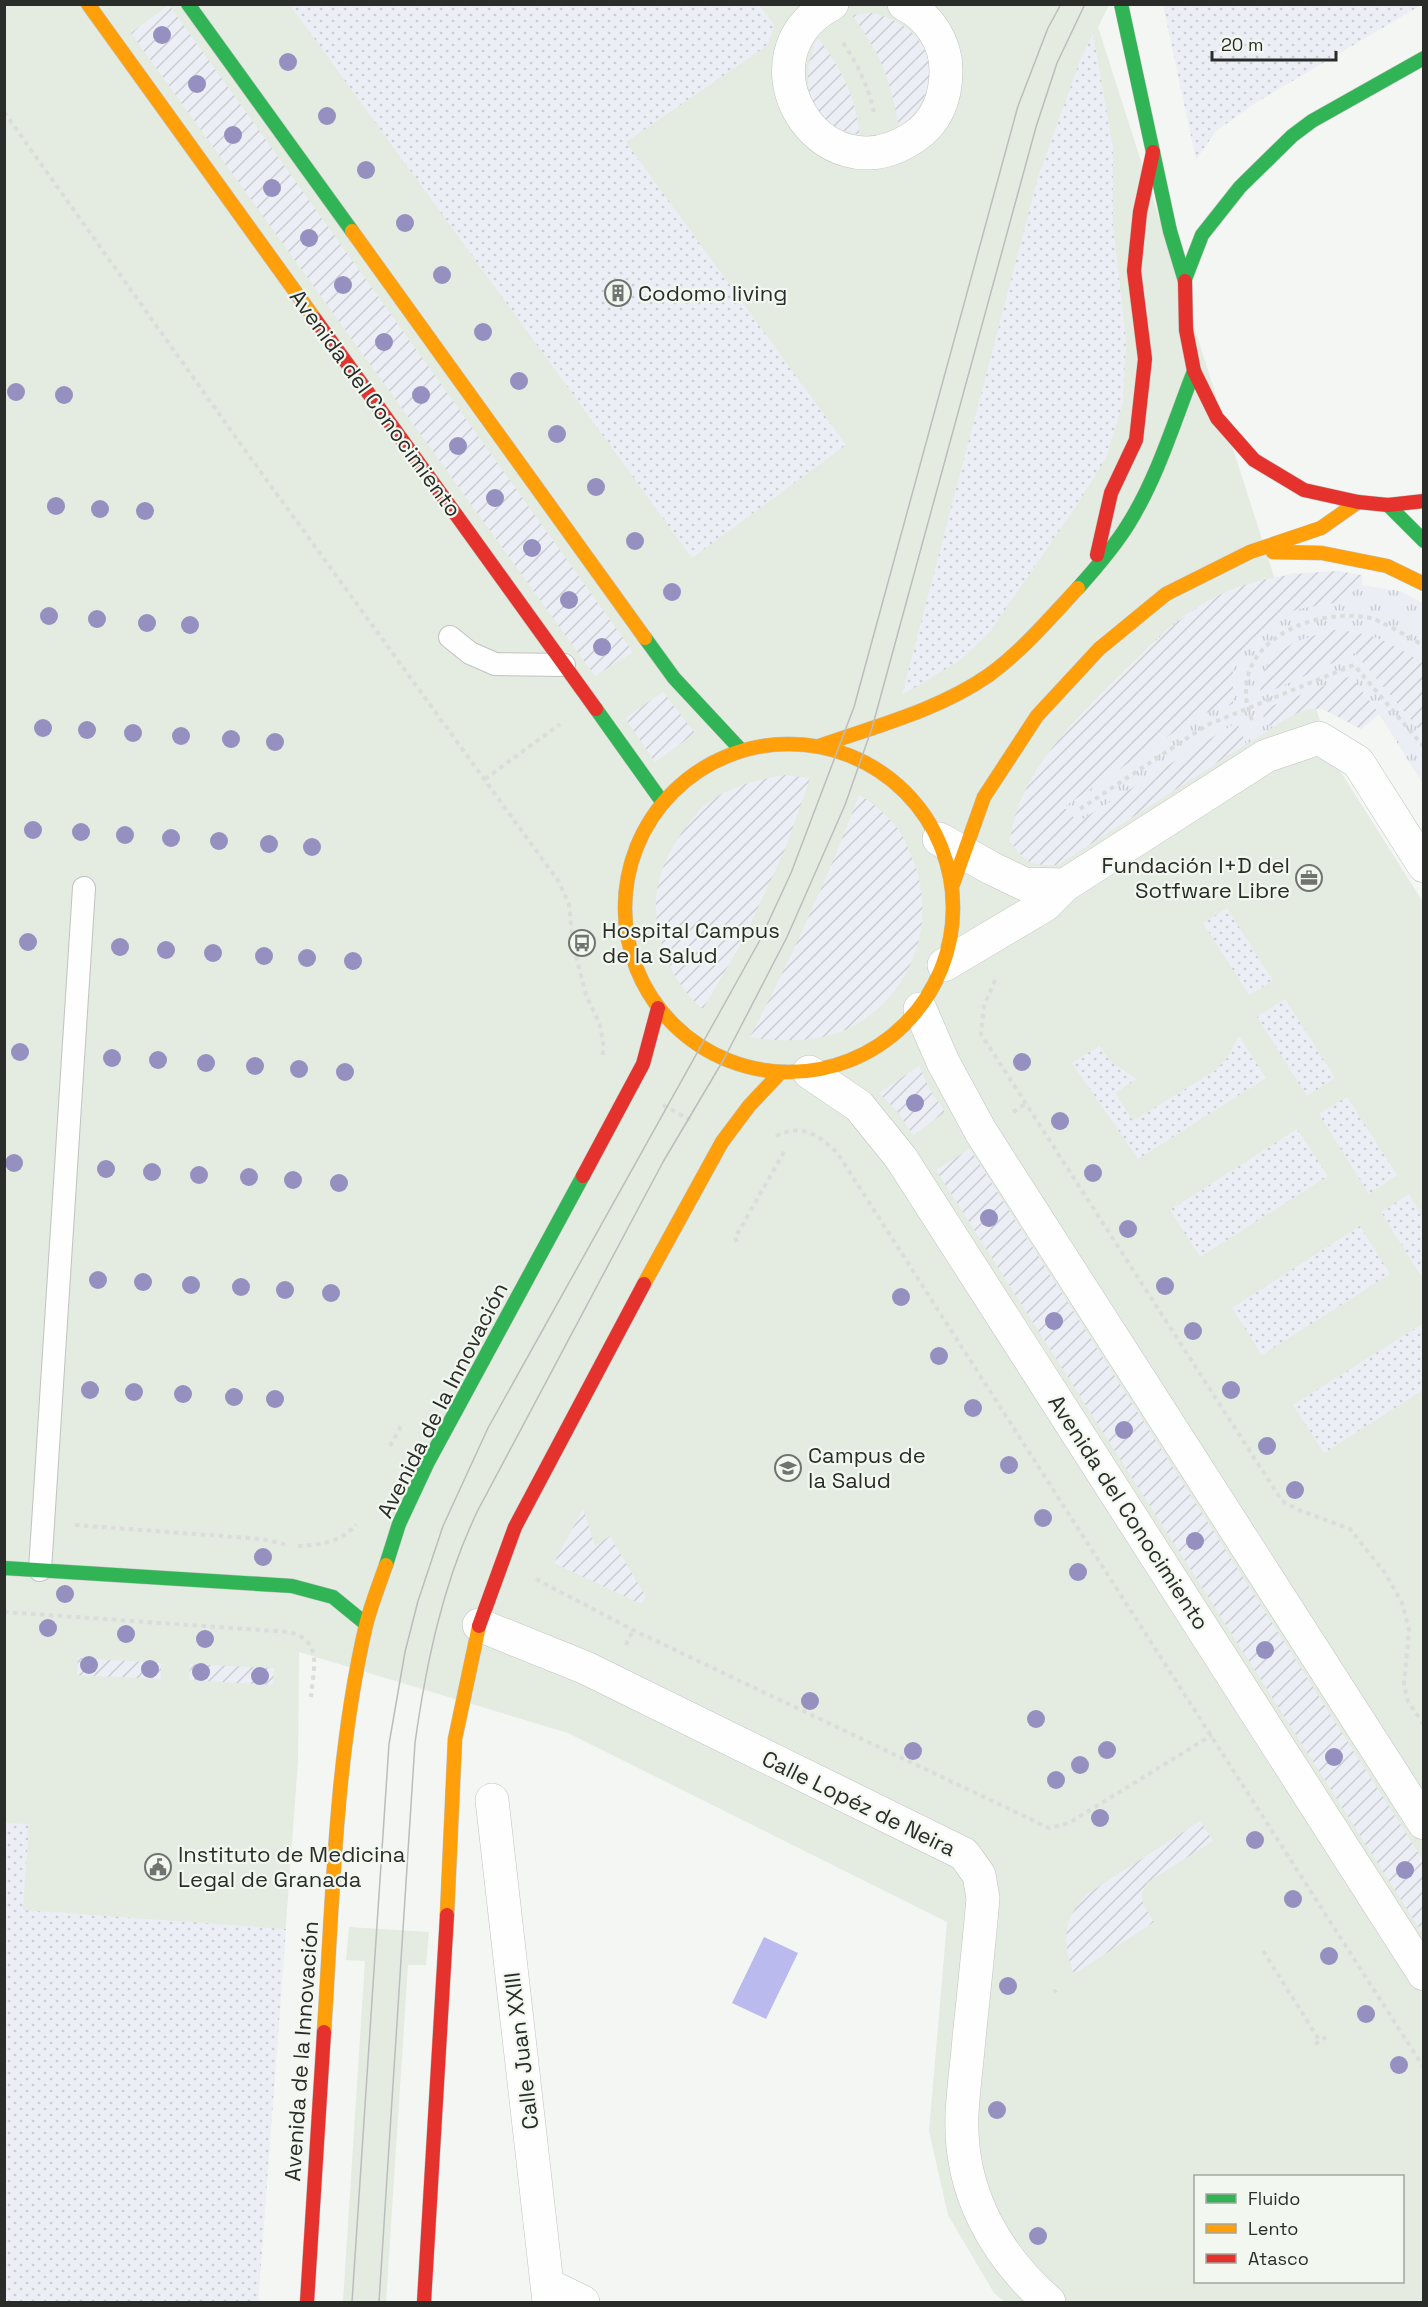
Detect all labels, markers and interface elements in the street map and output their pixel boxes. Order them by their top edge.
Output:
scale bar [1212,24,1336,62]
text: 20 m [1221,33,1264,56]
building icon: Codomo living [603,278,633,308]
place label: Codomo living [638,279,787,307]
street label: Avenida del Conocimiento [284,284,468,522]
place label: Fundación I+D del Sotfware Libre [1102,851,1290,904]
office icon: Fundación I+D del Sotfware Libre [1294,863,1324,893]
place label: Hospital Campus de la Salud [602,916,780,969]
bus stop icon: Hospital Campus de la Salud [567,928,597,958]
street label: Avenida de la Innovación [370,1277,514,1523]
street label: Avenida del Conocimiento [1042,1389,1216,1635]
place label: Campus de la Salud [808,1441,926,1494]
school or university icon: Campus de la Salud [773,1453,803,1483]
street label: Calle Lopéz de Neira [758,1744,961,1862]
place label: Instituto de Medicina Legal de Granada [178,1840,406,1893]
public building icon: Instituto de Medicina Legal de Granada [143,1852,173,1882]
street label: Avenida de la Innovación [278,1920,324,2182]
street label: Calle Juan XXIII [497,1971,545,2131]
legend [1194,2175,1404,2283]
text: Fluido [1248,2187,1300,2210]
text: Lento [1248,2217,1298,2240]
text: Atasco [1248,2247,1309,2270]

